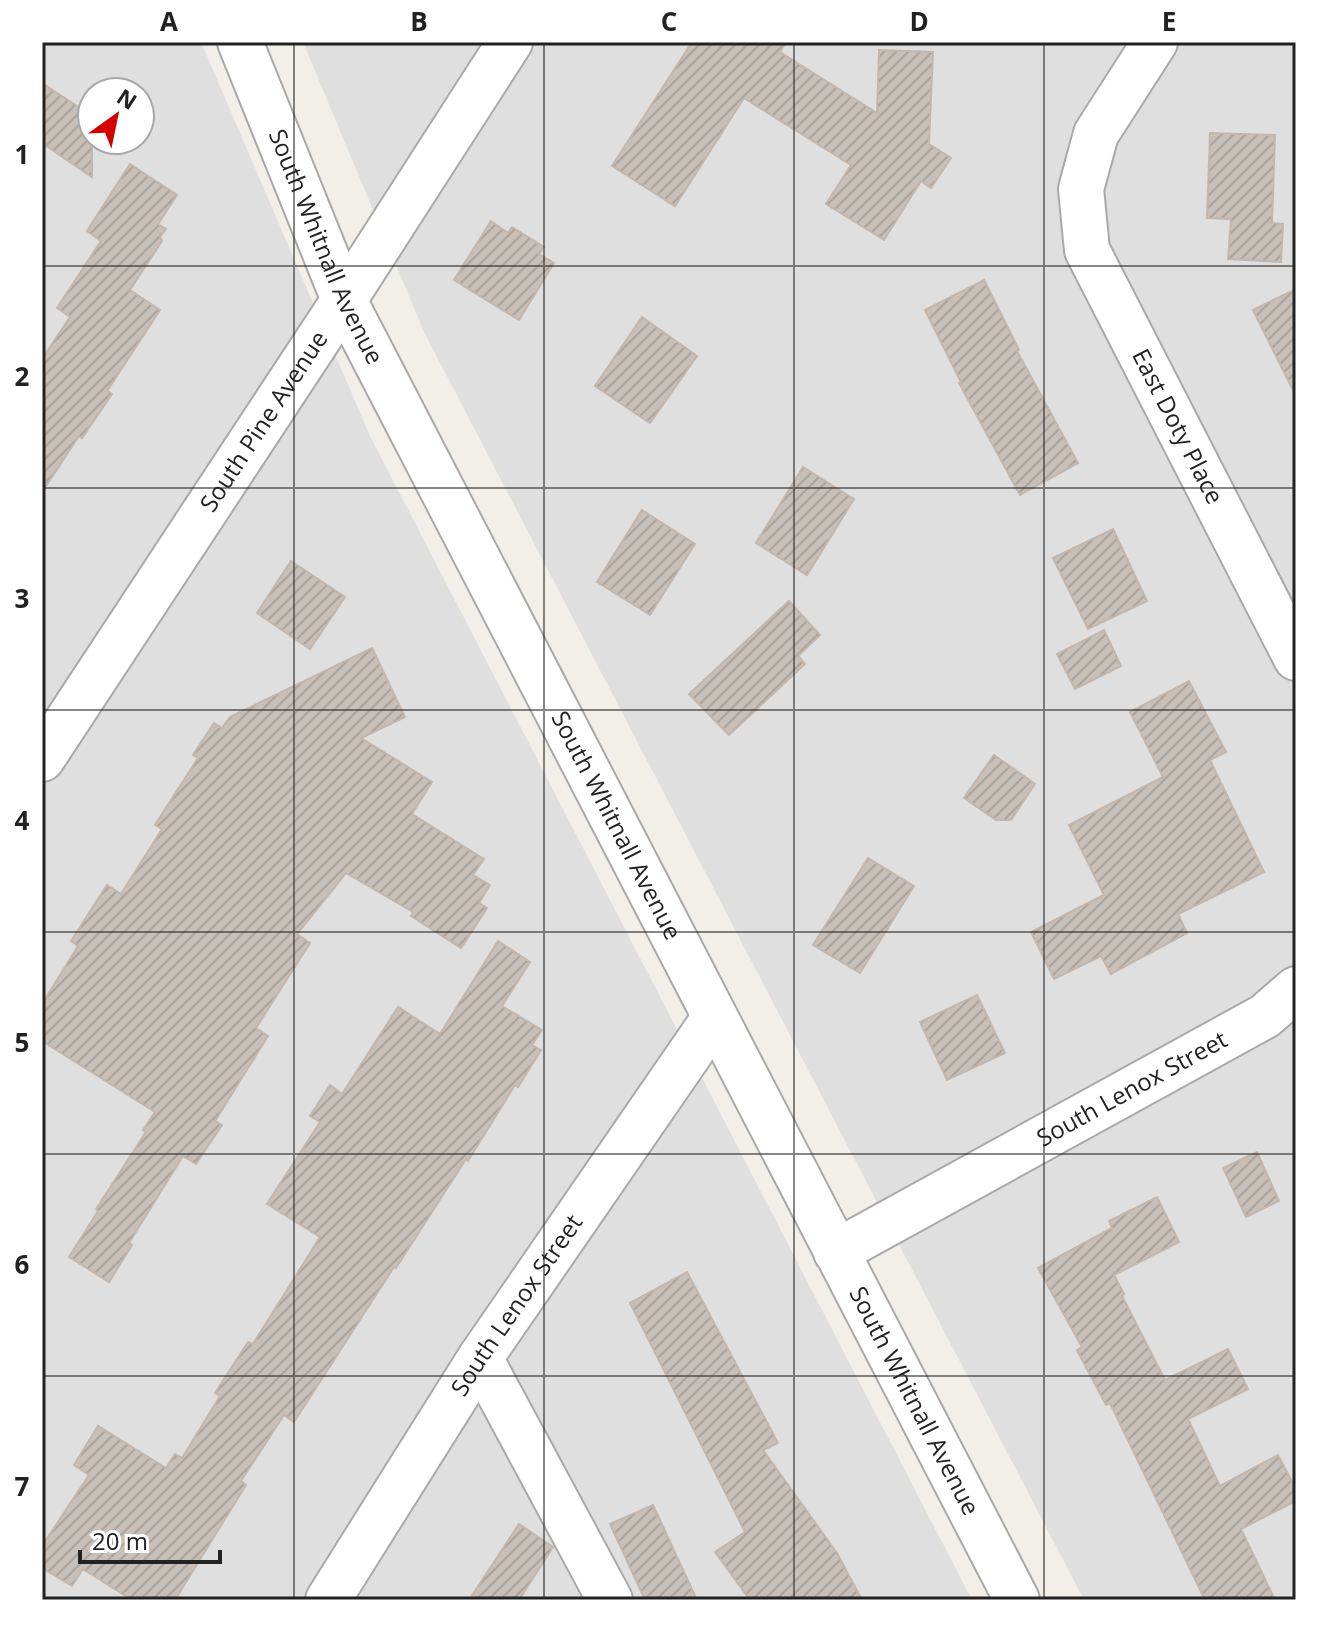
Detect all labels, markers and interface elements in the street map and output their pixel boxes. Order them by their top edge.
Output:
text: A [160,3,178,39]
text: B [410,3,428,39]
text: C [661,3,677,39]
text: D [909,3,929,39]
text: E [1162,3,1176,39]
north arrow [76,76,156,156]
text: N [112,81,143,116]
street label: South Whitnall Avenue [262,124,392,370]
text: 1 [15,136,29,172]
street label: South Pine Avenue [191,324,334,518]
street label: East Doty Place [1125,343,1232,509]
text: 2 [15,358,30,394]
text: 3 [15,580,29,616]
street label: South Whitnall Avenue [545,705,690,945]
text: 4 [15,802,30,838]
street label: South Lenox Street [1030,1022,1233,1154]
text: 5 [15,1024,29,1060]
street label: South Lenox Street [442,1207,589,1402]
text: 6 [15,1246,30,1282]
street label: South Whitnall Avenue [842,1280,988,1520]
text: 7 [15,1468,30,1504]
scale bar [80,1514,220,1564]
text: 20 m [92,1524,148,1557]

